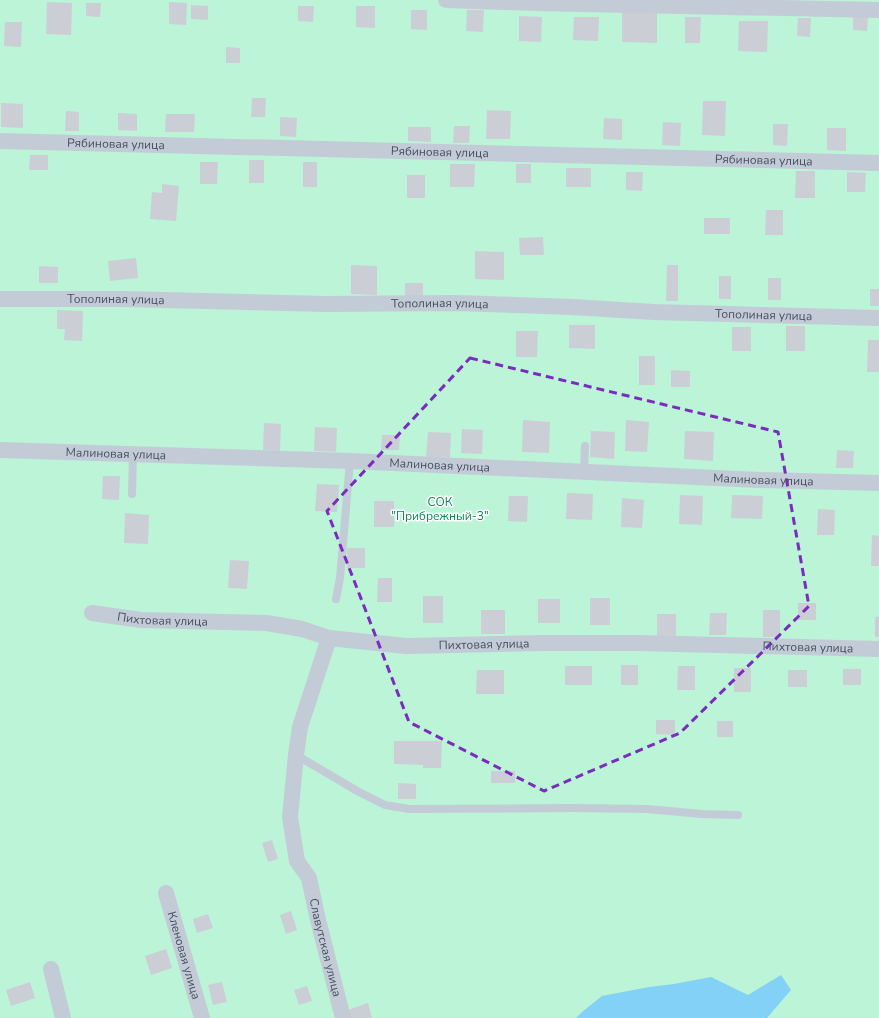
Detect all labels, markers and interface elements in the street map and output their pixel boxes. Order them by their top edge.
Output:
street label: Рябиновая улица [67,135,165,153]
street label: Рябиновая улица [391,143,489,161]
street label: Рябиновая улица [715,151,813,169]
street label: Тополиная улица [67,291,165,308]
street label: Тополиная улица [391,295,489,312]
street label: Тополиная улица [715,306,813,324]
street label: Малиновая улица [65,444,166,463]
street label: Малиновая улица [389,455,490,475]
street label: Малиновая улица [713,470,814,489]
park label: СОК "Прибрежный-3" [391,494,489,524]
street label: Пихтовая улица [116,609,208,630]
street label: Пихтовая улица [439,635,530,653]
street label: Пихтовая улица [762,638,854,656]
street label: Славутская улица [306,897,345,999]
street label: Кленовая улица [164,909,204,1001]

